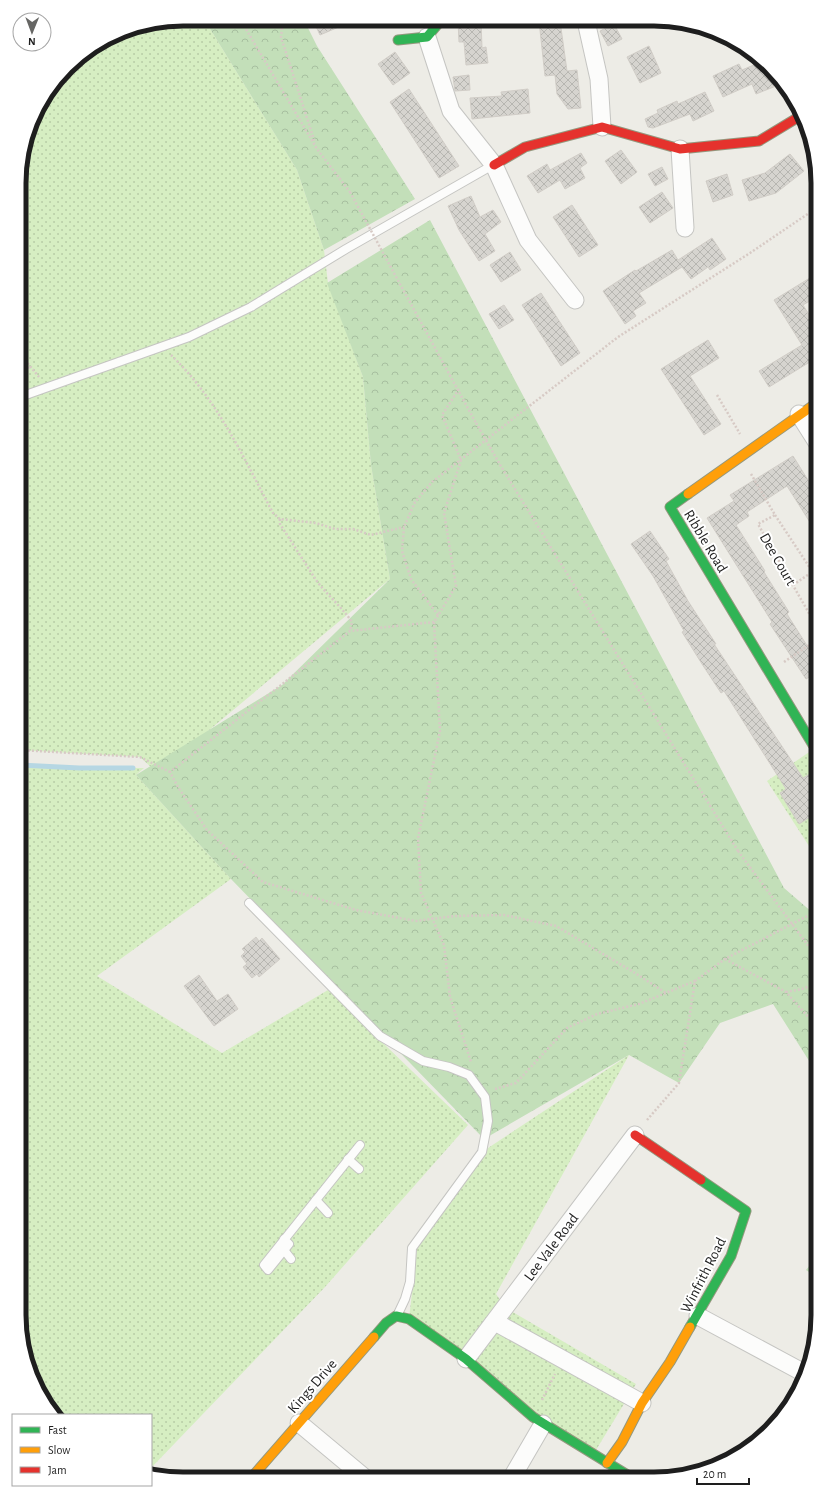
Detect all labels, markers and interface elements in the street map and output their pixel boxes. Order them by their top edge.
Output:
north arrow [12,12,52,52]
text: N [28,36,36,47]
street label: Ribble Road [681,507,730,575]
street label: Dee Court [757,530,799,588]
street label: Lee Vale Road [521,1211,582,1284]
street label: Winfrith Road [678,1235,729,1315]
street label: Kings Drive [285,1356,340,1416]
legend [12,1414,152,1486]
text: Fast [48,1424,67,1436]
text: Slow [48,1444,70,1456]
scale bar [697,1460,749,1486]
text: Jam [48,1464,67,1476]
text: 20 m [703,1468,726,1480]

